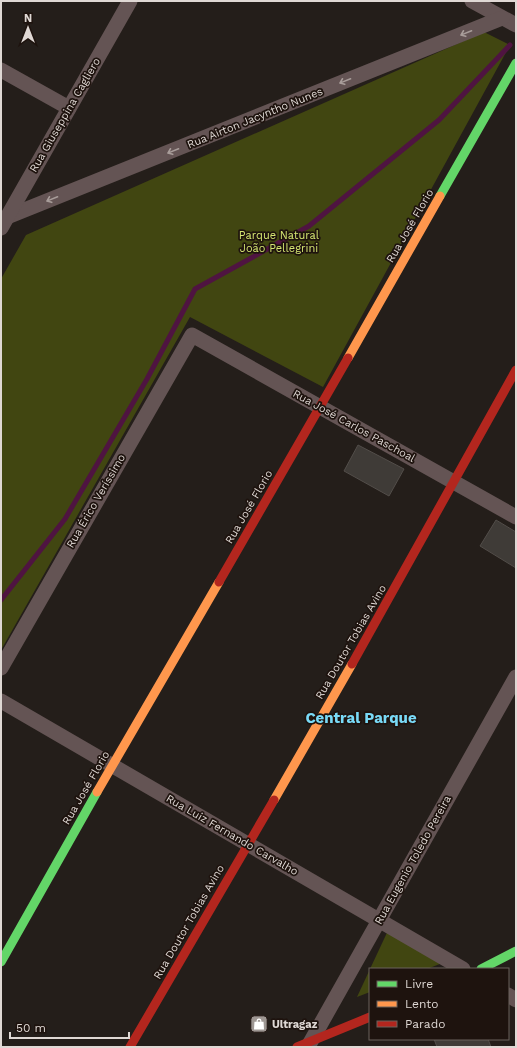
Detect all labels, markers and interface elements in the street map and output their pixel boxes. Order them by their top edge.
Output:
north arrow [8,8,48,48]
text: N [24,12,32,25]
one-way arrow [460,29,472,37]
street label: Rua Giuseppina Cagliero [27,55,103,175]
one-way arrow [340,78,352,86]
street label: Rua Airton Jacyntho Nunes [185,85,325,151]
one-way arrow [167,147,179,155]
street label: Rua José Florio [384,187,436,265]
one-way arrow [47,196,59,204]
park label: Parque Natural João Pellegrini [239,229,320,255]
street label: Rua José Carlos Paschoal [291,387,418,465]
street label: Rua Érico Veríssimo [63,451,128,550]
street label: Rua José Florio [223,468,275,546]
street label: Rua Doutor Tobias Avino [313,582,389,702]
district label: Central Parque [305,709,417,727]
street label: Rua José Florio [60,749,112,827]
street label: Rua Luiz Fernando Carvalho [164,792,300,878]
street label: Rua Eugenio Toledo Pereira [372,793,454,927]
street label: Rua Doutor Tobias Avino [151,862,227,982]
legend [369,968,509,1040]
text: Livre [405,977,433,991]
text: Lento [405,997,439,1011]
scale bar [10,1014,129,1040]
shop icon: Ultragaz [249,1014,269,1034]
text: Parado [405,1017,445,1031]
place label: Ultragaz [272,1018,318,1031]
text: 50 m [16,1021,46,1035]

